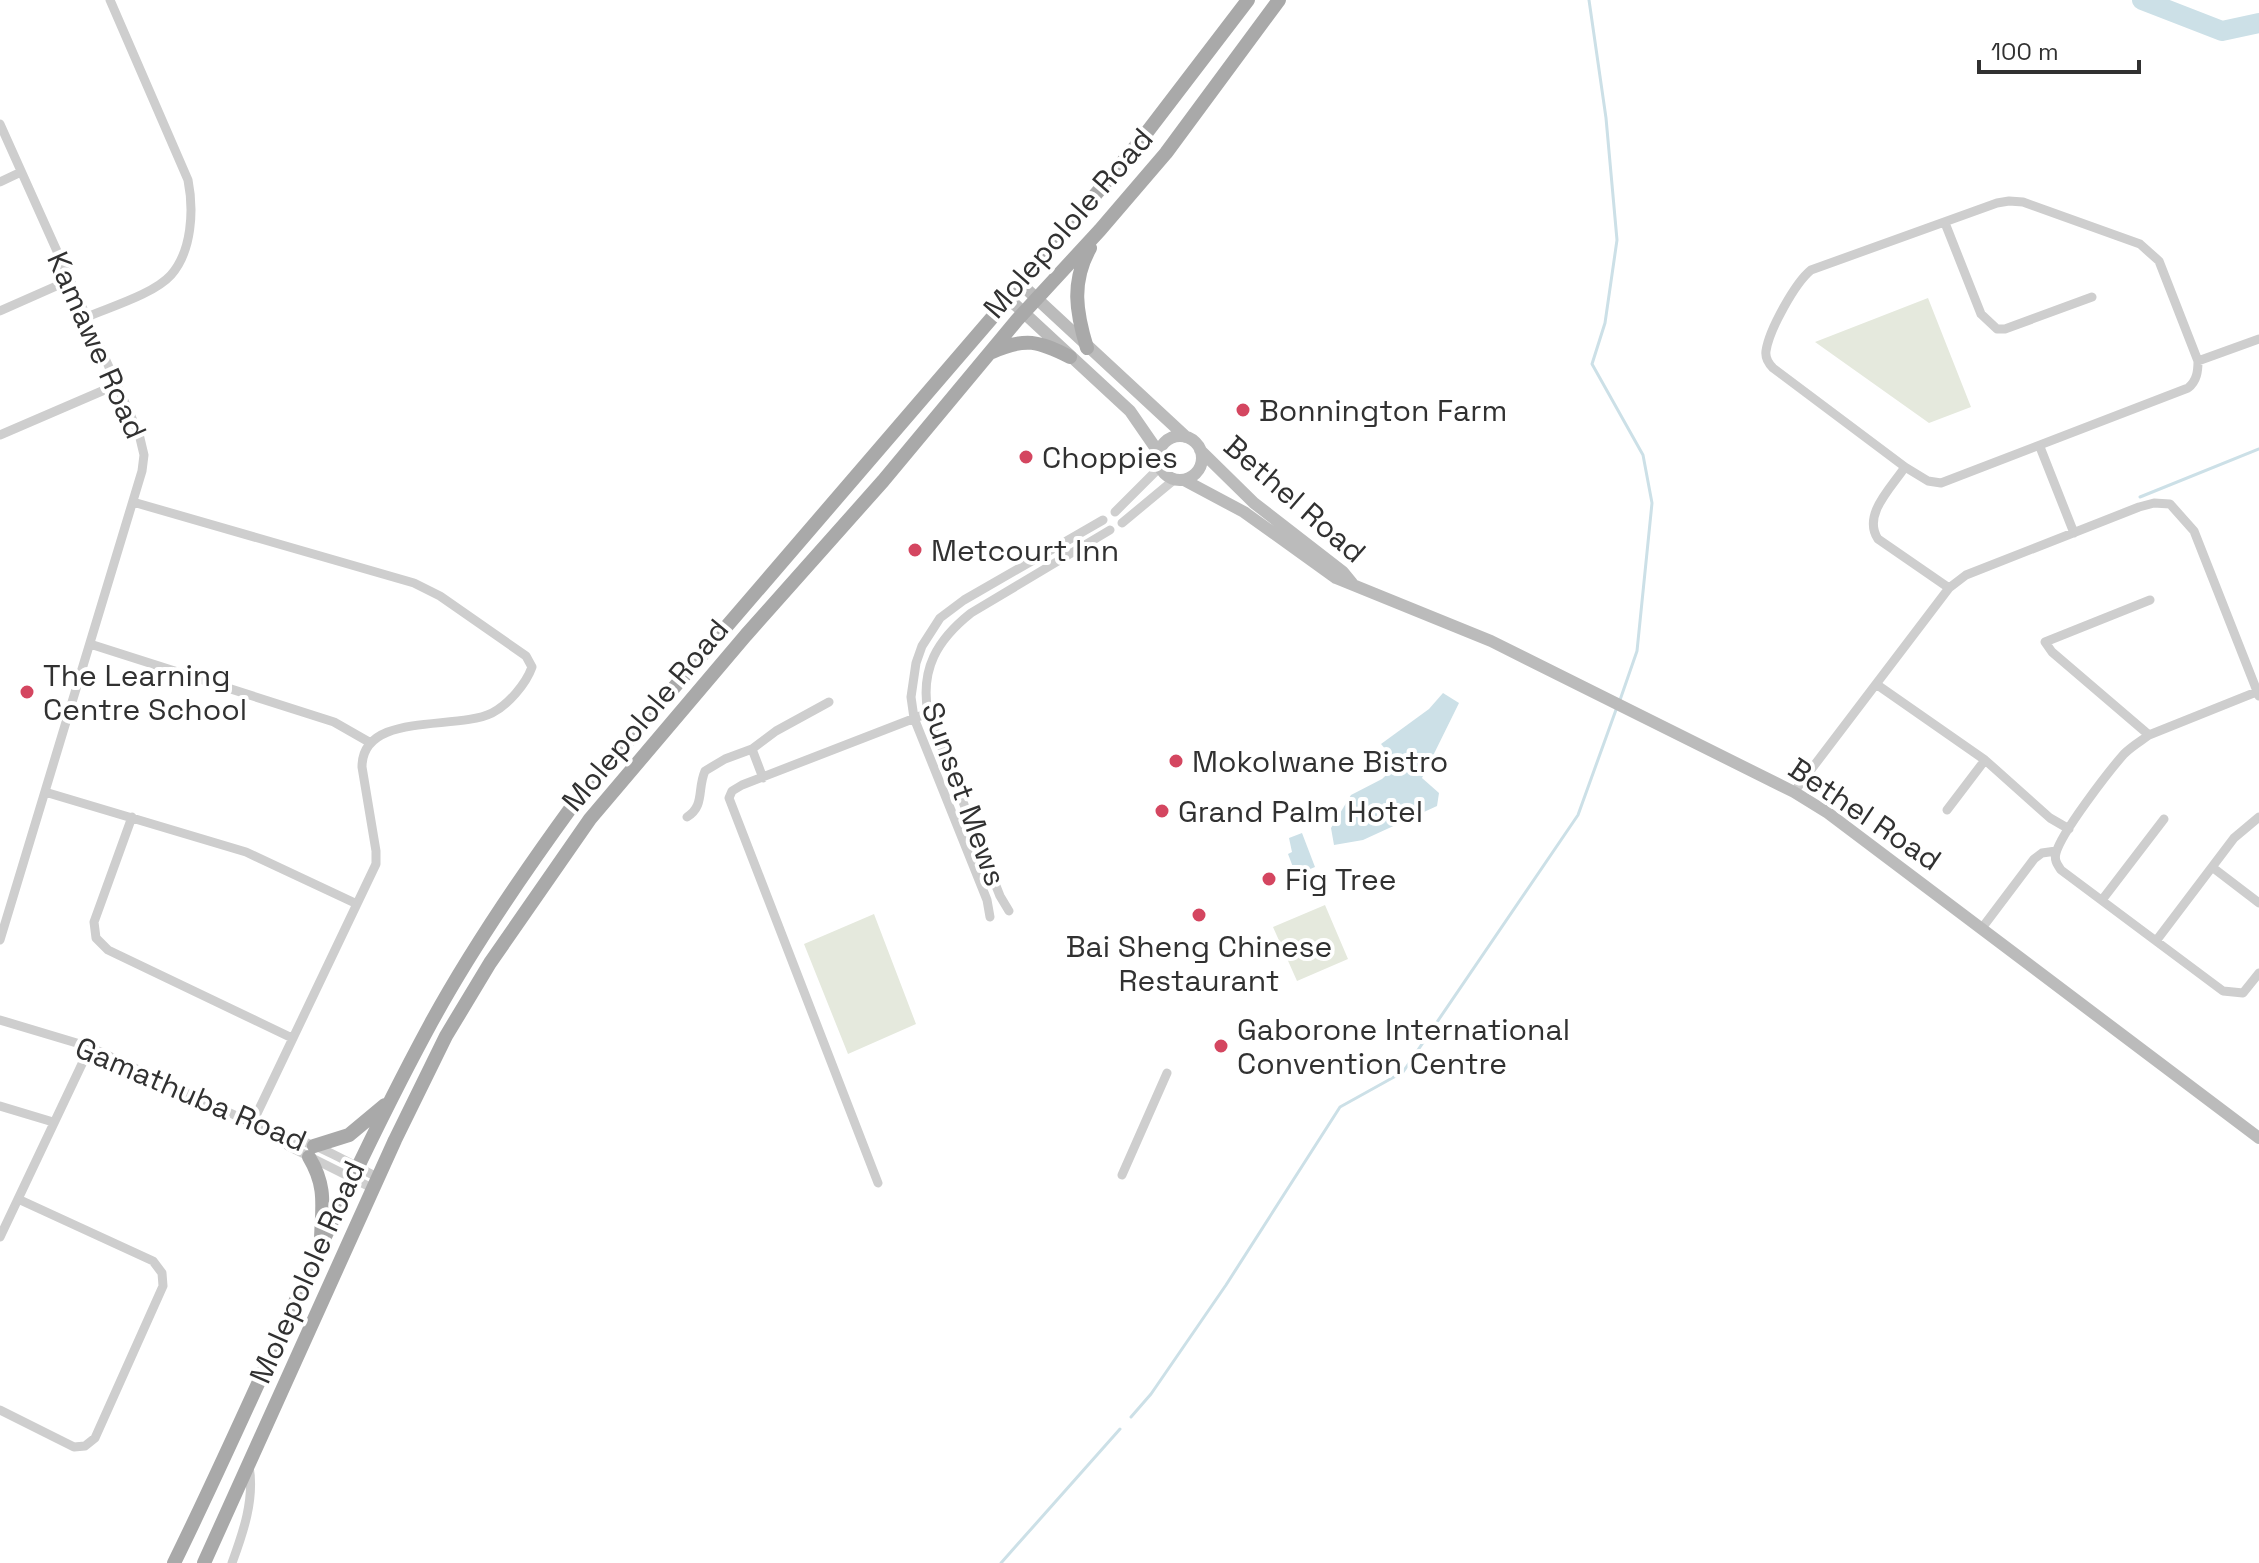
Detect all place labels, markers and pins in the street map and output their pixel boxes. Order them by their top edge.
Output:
place label: Bonnington Farm [1259,391,1507,430]
marker: Bonnington Farm [1234,401,1252,419]
place label: Choppies [1042,438,1178,477]
marker: Choppies [1017,448,1035,466]
place label: Metcourt Inn [931,531,1119,570]
marker: Metcourt Inn [906,541,924,559]
place label: The Learning Centre School [43,656,247,729]
marker: The Learning Centre School [18,683,36,701]
place label: Mokolwane Bistro [1192,742,1448,781]
marker: Mokolwane Bistro [1167,752,1185,770]
place label: Grand Palm Hotel [1178,792,1423,831]
marker: Grand Palm Hotel [1153,802,1171,820]
place label: Fig Tree [1285,860,1396,899]
marker: Fig Tree [1260,870,1278,888]
marker: Bai Sheng Chinese Restaurant [1190,906,1208,924]
place label: Bai Sheng Chinese Restaurant [1066,927,1332,1000]
place label: Gaborone International Convention Centre [1237,1010,1570,1083]
marker: Gaborone International Convention Centre [1212,1037,1230,1055]

